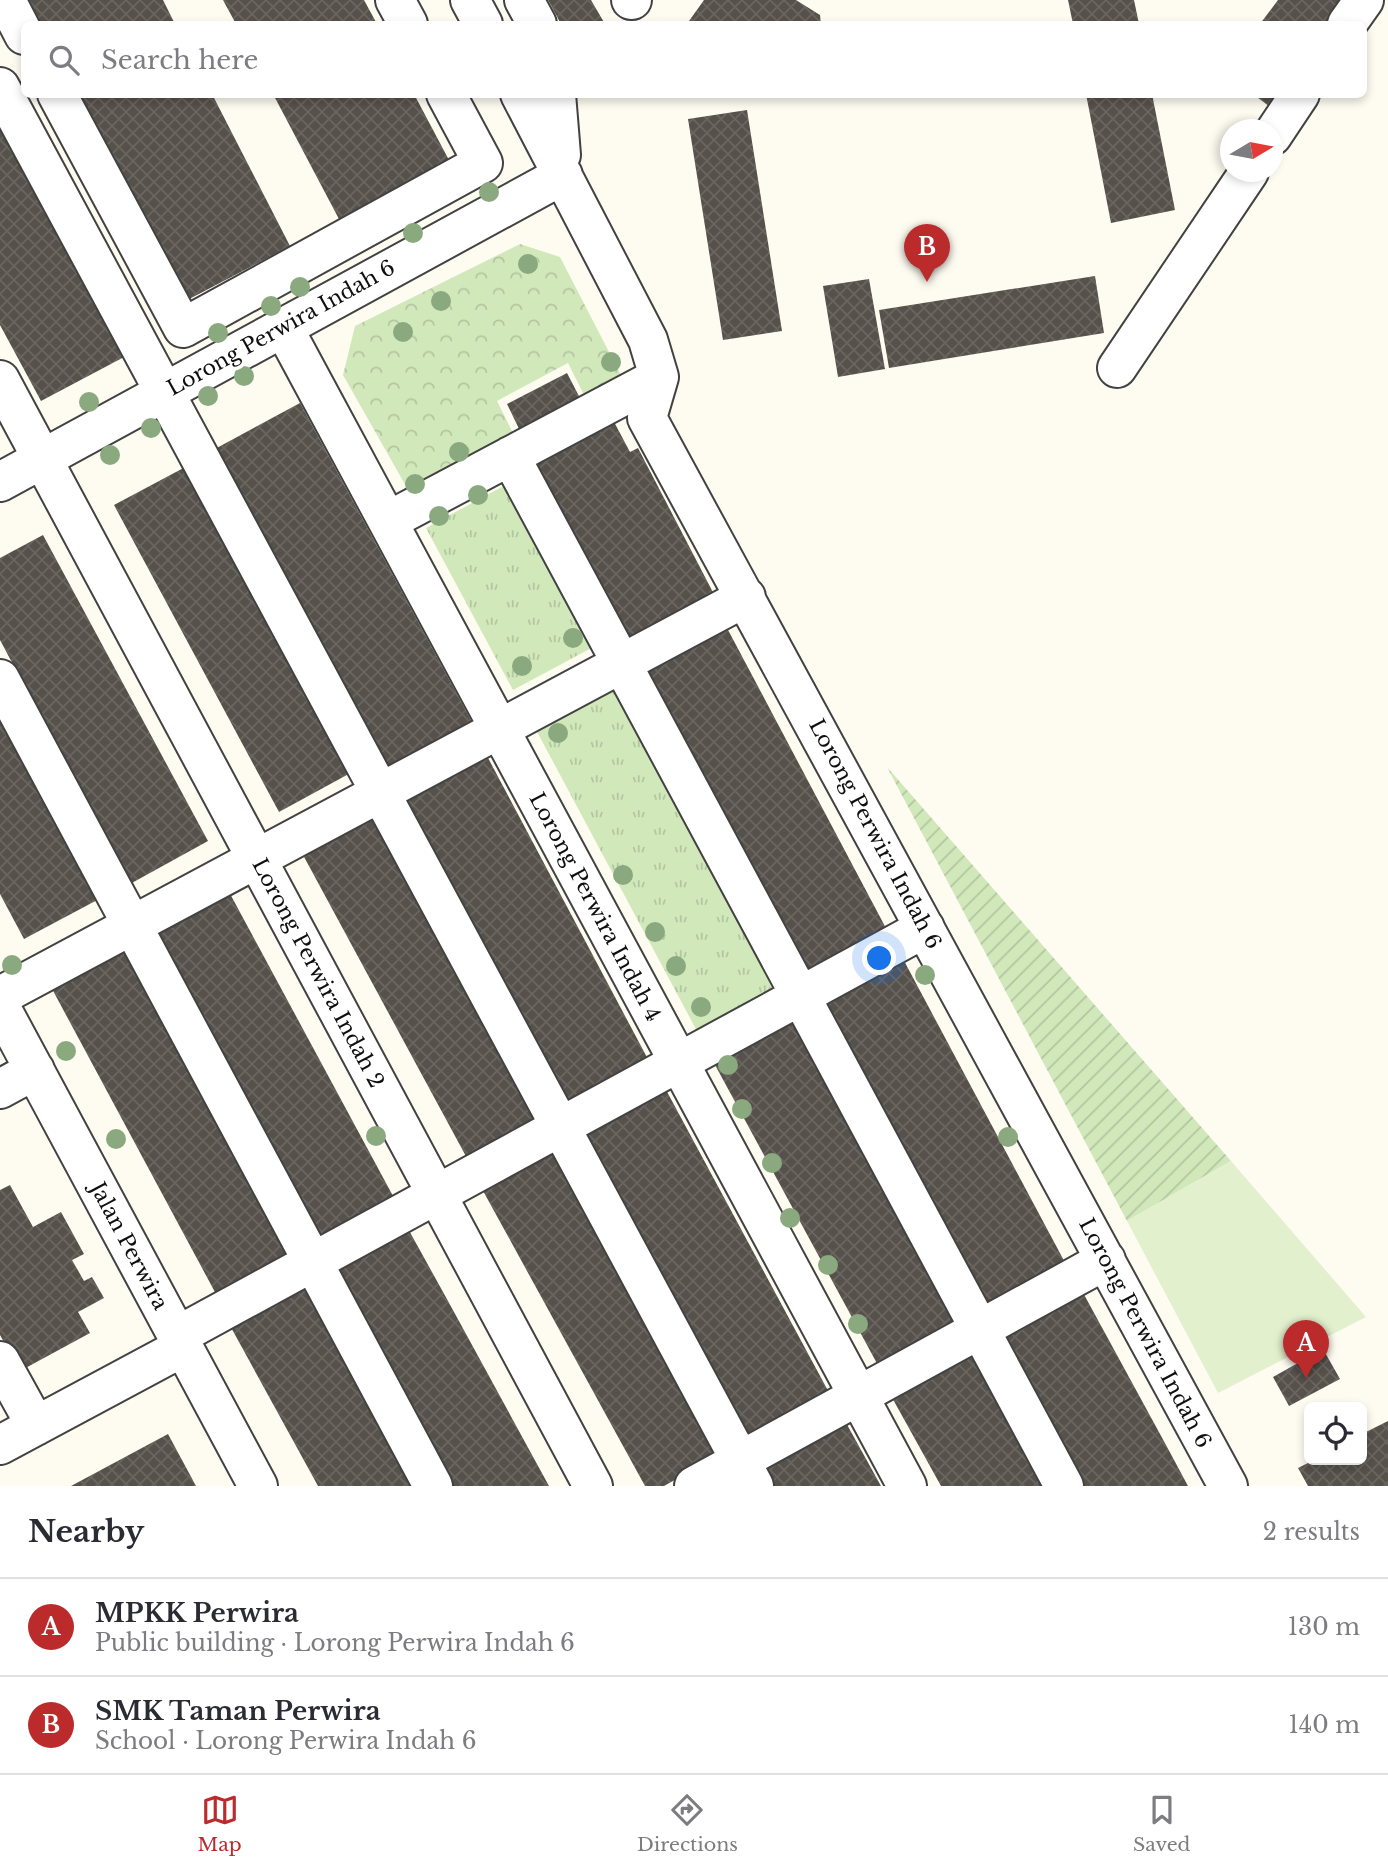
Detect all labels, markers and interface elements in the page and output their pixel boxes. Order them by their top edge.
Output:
search box [21,21,1367,98]
icon: search [45,41,83,79]
text: Search here [101,44,258,76]
north arrow [1220,119,1283,182]
pin: B [904,224,950,282]
street label: Lorong Perwira Indah 6 [162,254,400,402]
street label: Lorong Perwira Indah 6 [803,715,947,953]
street label: Lorong Perwira Indah 4 [524,788,666,1026]
street label: Lorong Perwira Indah 2 [246,854,390,1092]
your location [862,941,896,975]
street label: Jalan Perwira [83,1175,174,1315]
street label: Lorong Perwira Indah 6 [1073,1214,1217,1452]
pin: A [1283,1320,1329,1378]
map controls [1304,1402,1367,1465]
button: locate [1304,1402,1367,1465]
text: Nearby [28,1513,144,1550]
text: 2 results [1263,1518,1360,1546]
text: MPKK Perwira [95,1597,299,1629]
text: A [42,1613,60,1641]
text: 130 m [1288,1613,1360,1641]
text: Public building · Lorong Perwira Indah 6 [95,1629,575,1657]
text: SMK Taman Perwira [95,1695,381,1727]
text: B [42,1711,60,1739]
text: 140 m [1289,1711,1360,1739]
text: School · Lorong Perwira Indah 6 [95,1727,476,1755]
tab: Map [198,1791,242,1856]
tab: Directions [637,1791,738,1856]
tab: Saved [1133,1791,1190,1856]

